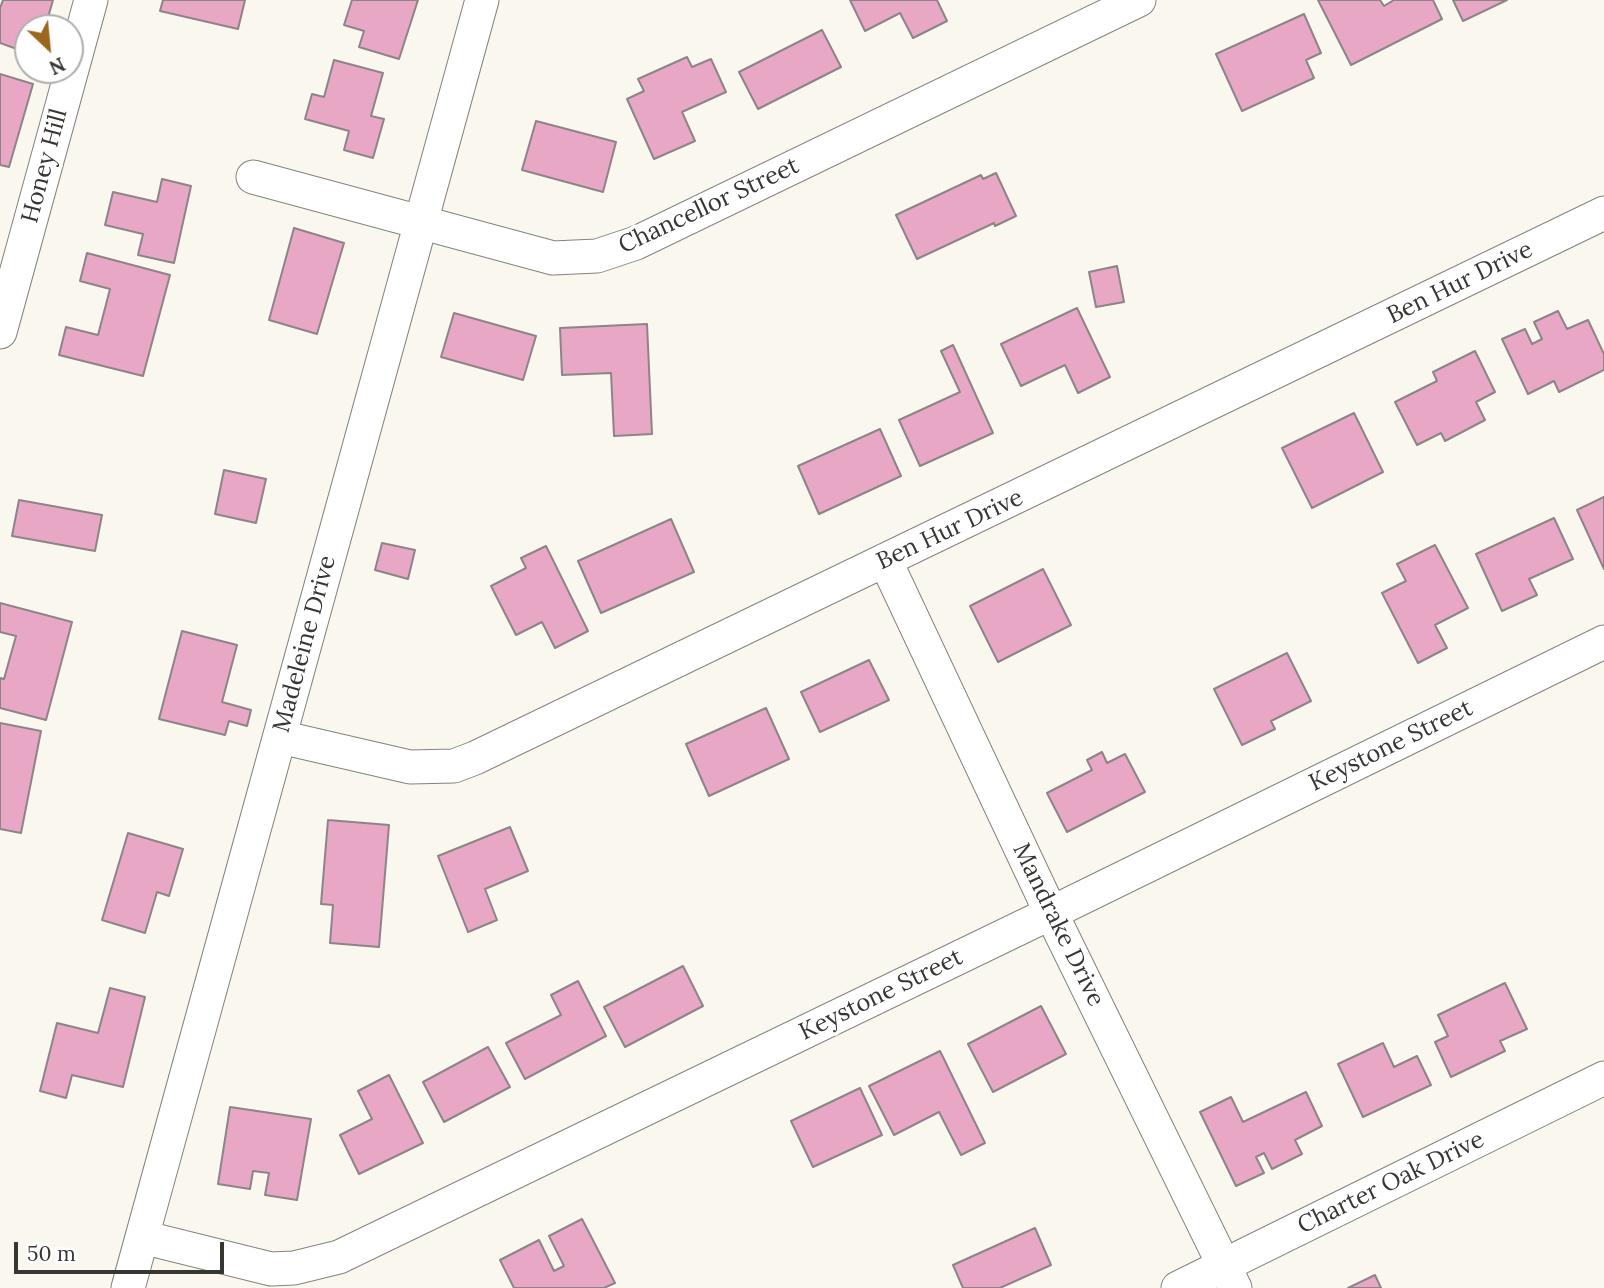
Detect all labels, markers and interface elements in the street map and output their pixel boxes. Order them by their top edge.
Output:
north arrow [14,14,84,84]
text: N [45,52,69,80]
street label: Honey Hill [16,106,74,226]
street label: Chancellor Street [614,152,804,260]
street label: Ben Hur Drive [1383,235,1537,331]
street label: Ben Hur Drive [872,484,1028,576]
street label: Madeleine Drive [268,552,342,736]
street label: Keystone Street [1305,694,1477,798]
street label: Mandrake Drive [1006,839,1110,1011]
street label: Keystone Street [795,943,967,1047]
street label: Charter Oak Drive [1293,1125,1489,1241]
scale bar [18,1228,228,1272]
text: 50 m [27,1240,76,1267]

